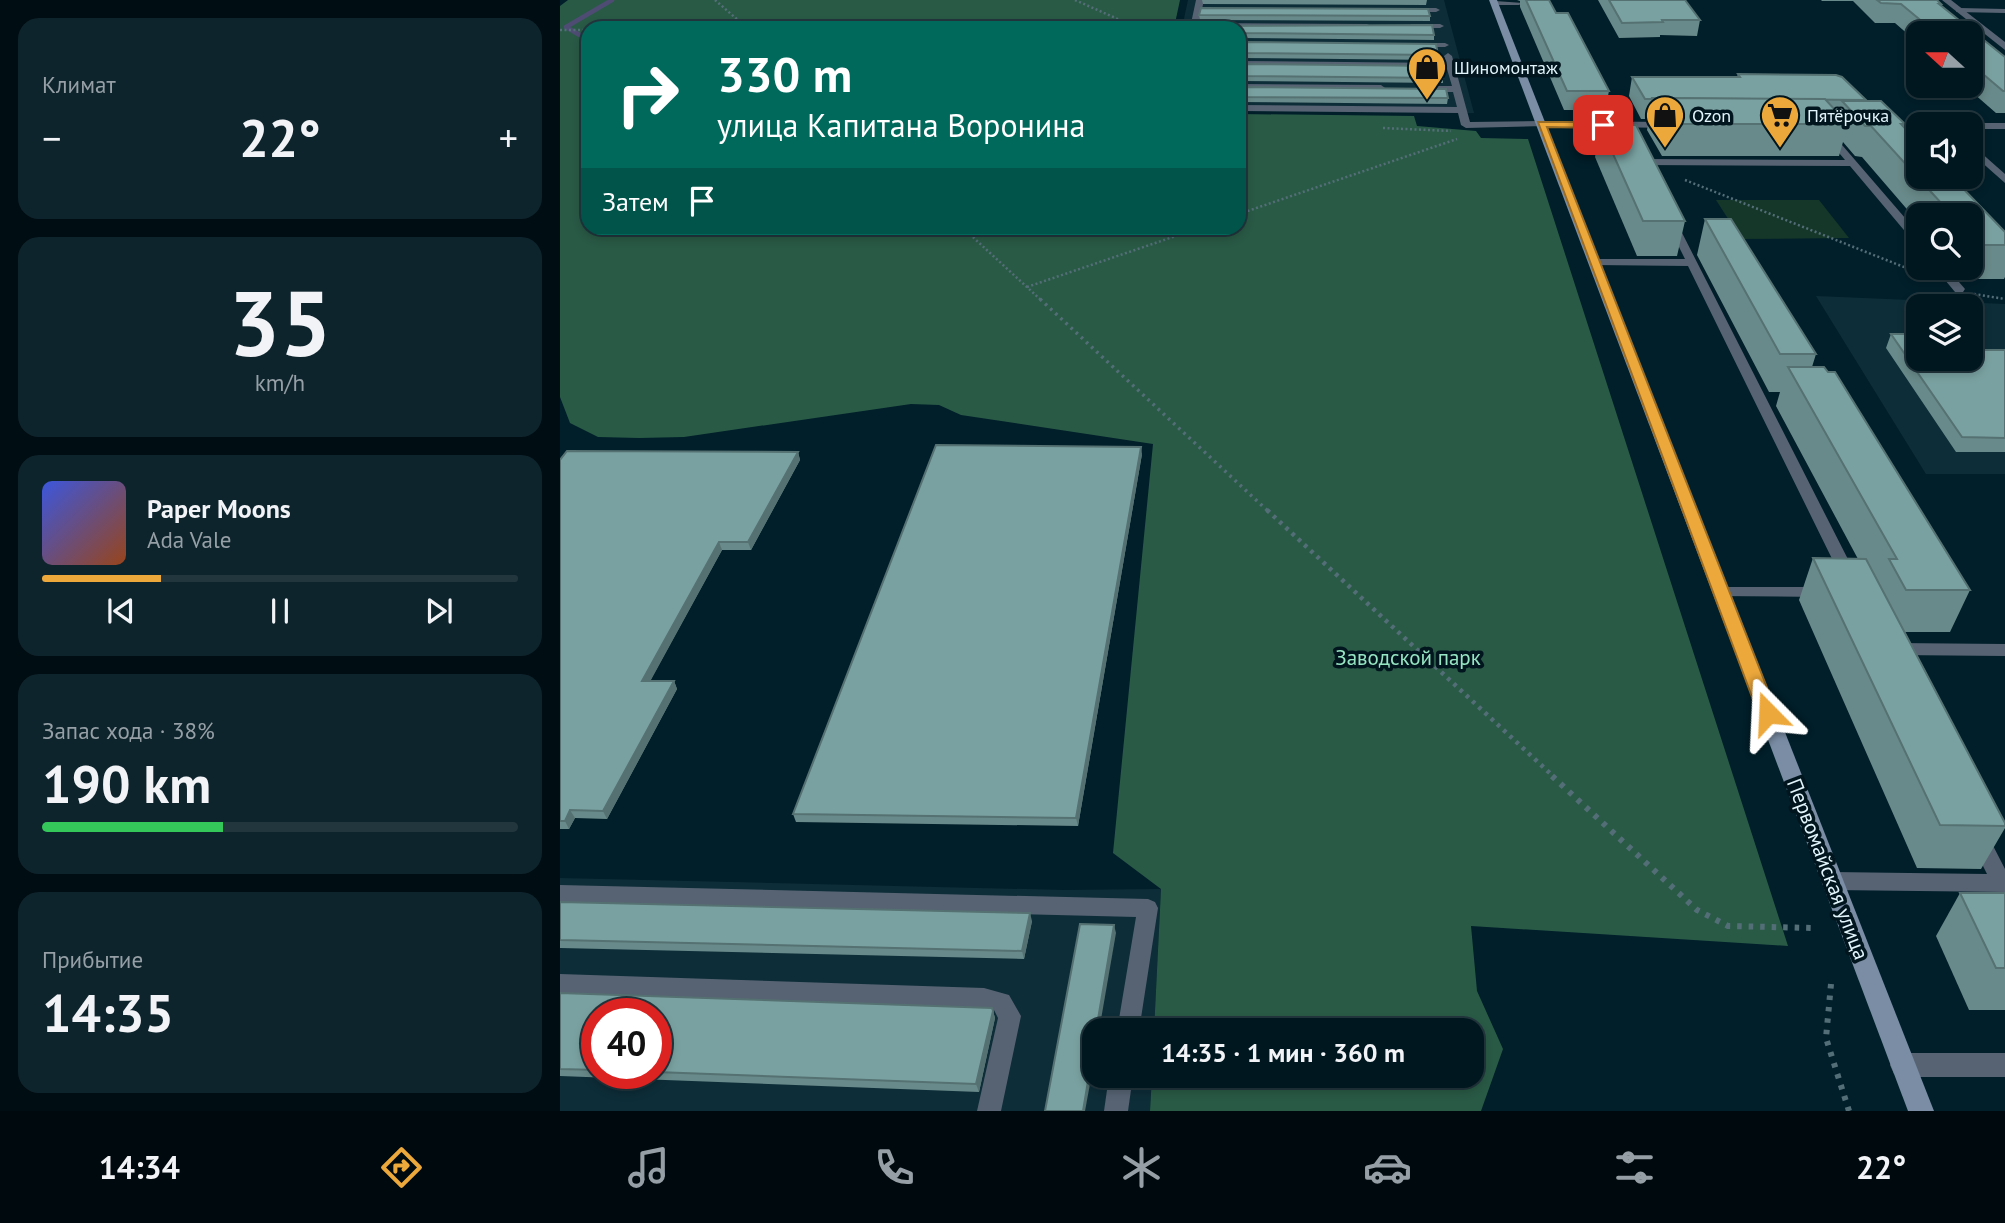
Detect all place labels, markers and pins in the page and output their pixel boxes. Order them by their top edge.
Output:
shop icon: Шиномонтаж [1406,46,1448,101]
place label: Шиномонтаж [1454,56,1558,79]
shop icon: Ozon [1644,94,1686,149]
supermarket icon: Пятёрочка [1759,94,1801,149]
pin [1573,95,1633,155]
place label: Ozon [1692,104,1731,127]
place label: Пятёрочка [1807,104,1889,127]

